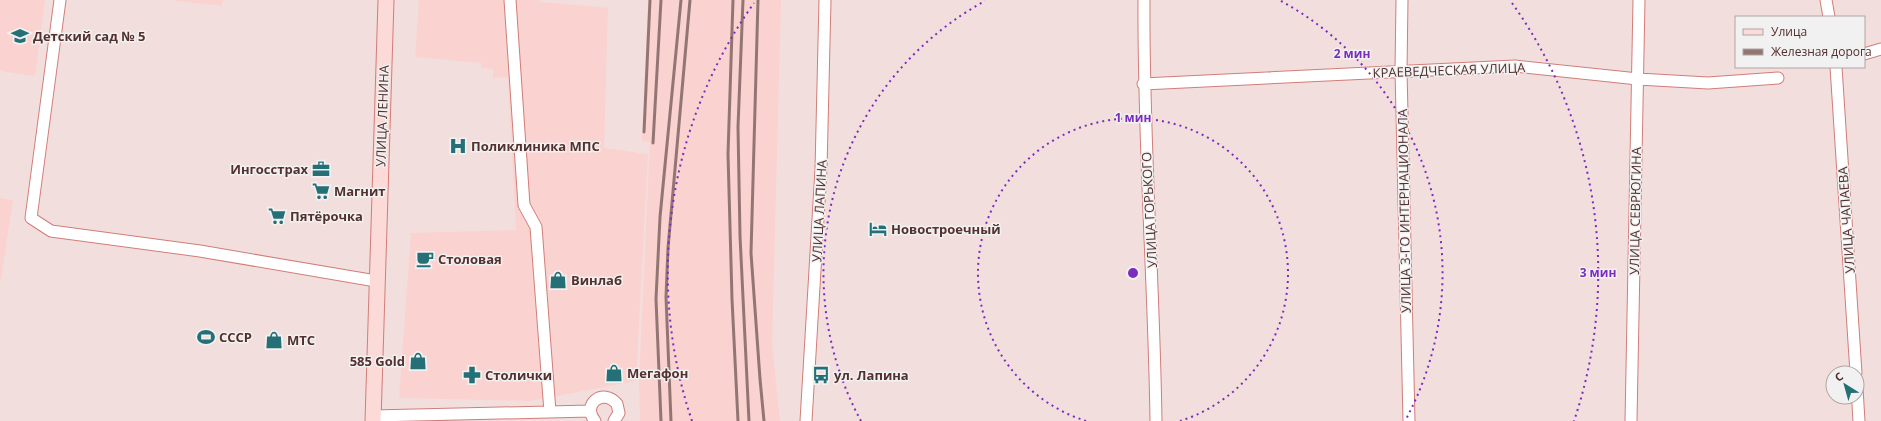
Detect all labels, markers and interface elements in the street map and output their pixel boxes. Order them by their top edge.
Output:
legend [1735,16,1865,68]
text: Улица [1771,23,1807,40]
school or university icon: Детский сад № 5 [10,26,30,46]
place label: Детский сад № 5 [33,27,145,45]
text: Железная дорога [1771,43,1872,60]
text: 2 мин [1334,45,1370,62]
street label: КРАЕВЕДЧЕСКАЯ УЛИЦА [1372,58,1526,82]
street label: УЛИЦА ЛЕНИНА [371,64,393,167]
street label: УЛИЦА 3-ГО ИНТЕРНАЦИОНАЛА [1393,108,1415,313]
text: 1 мин [1115,109,1151,126]
hospital icon: Поликлиника МПС [448,136,468,156]
place label: Поликлиника МПС [471,137,600,155]
street label: УЛИЦА СЕВРЮГИНА [1625,146,1645,275]
street label: УЛИЦА ГОРЬКОГО [1137,152,1161,268]
street label: УЛИЦА ЛАПИНА [807,158,831,263]
office icon: Ингосстрах [311,159,331,179]
place label: Ингосстрах [230,160,308,178]
street label: УЛИЦА ЧАПАЕВА [1833,165,1859,274]
supermarket icon: Магнит [311,181,331,201]
place label: Магнит [334,182,386,200]
supermarket icon: Пятёрочка [267,206,287,226]
place label: Пятёрочка [290,207,363,225]
hotel icon: Новостроечный [868,219,888,239]
place label: Новостроечный [891,220,1001,238]
cafe icon: Столовая [415,249,435,269]
place label: Столовая [438,250,502,268]
text: 3 мин [1580,264,1616,281]
centre of rings [1126,266,1140,280]
shop icon: Винлаб [548,270,568,290]
place label: Винлаб [571,271,622,289]
sports icon: СССР [196,327,216,347]
place label: СССР [219,328,252,346]
shop icon: МТС [264,330,284,350]
place label: МТС [287,331,315,349]
shop icon: 585 Gold [408,351,428,371]
place label: 585 Gold [350,352,405,370]
shop icon: Мегафон [604,363,624,383]
place label: Мегафон [627,364,688,382]
pharmacy icon: Столички [462,365,482,385]
bus stop icon: ул. Лапина [811,365,831,385]
north arrow [1825,365,1865,405]
place label: Столички [485,366,552,384]
place label: ул. Лапина [834,366,909,384]
text: С [1831,369,1846,385]

